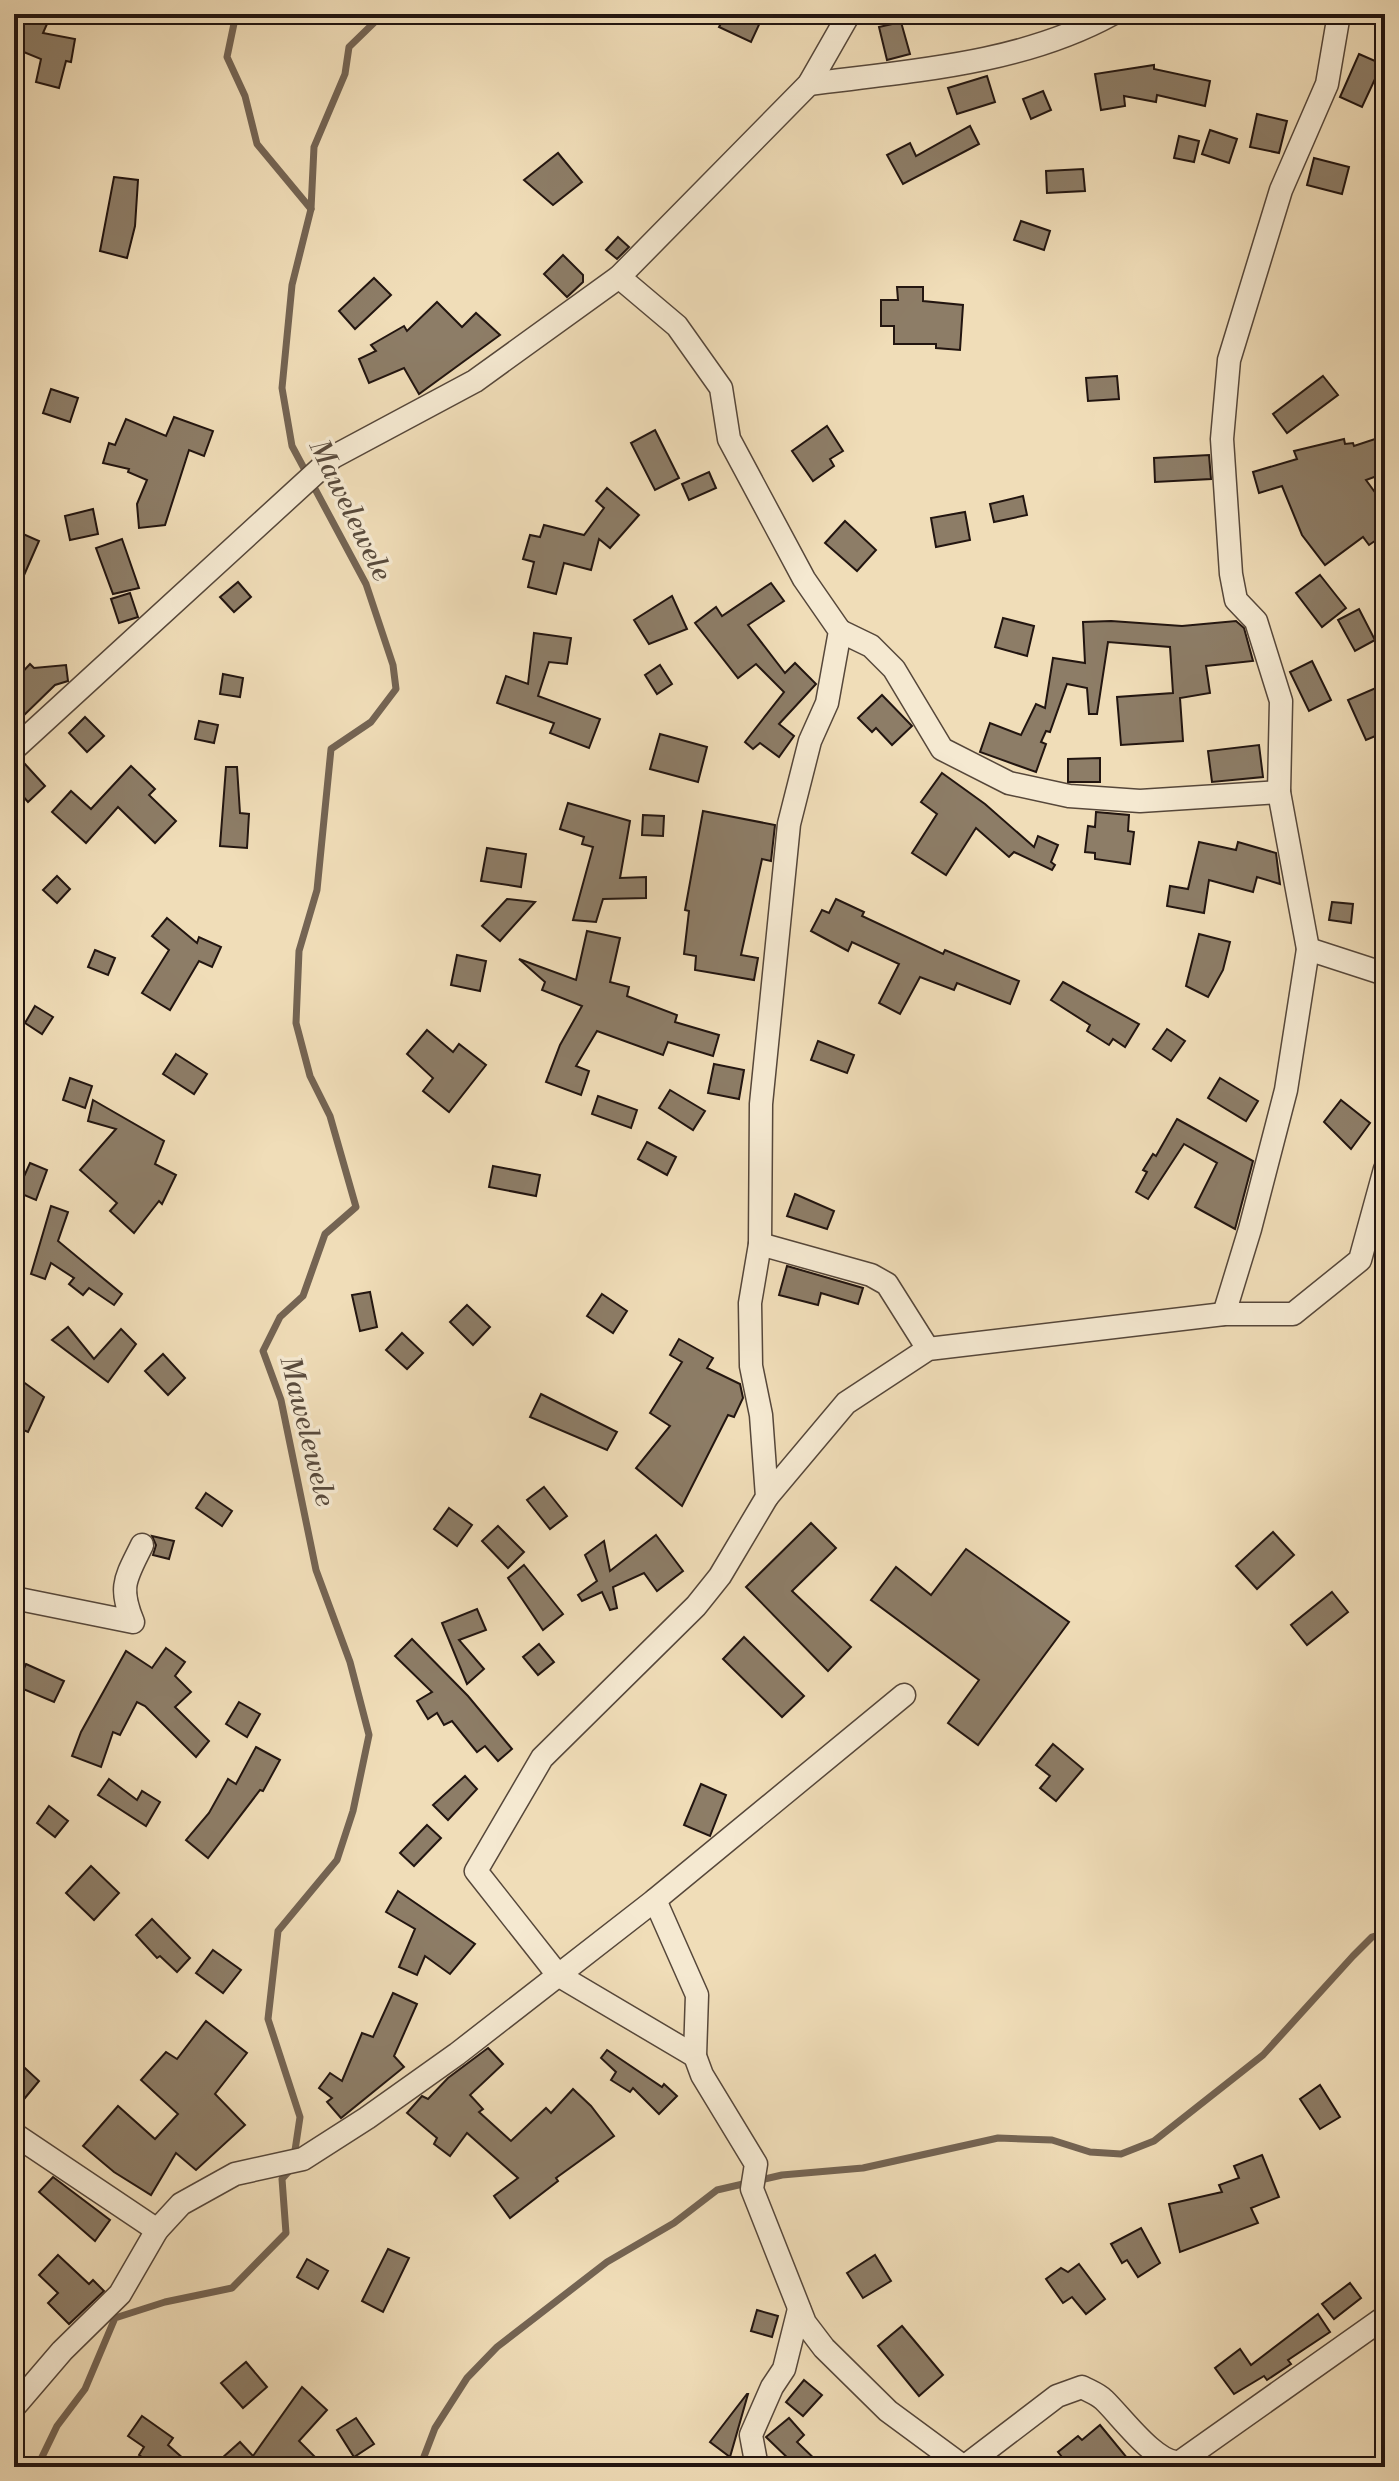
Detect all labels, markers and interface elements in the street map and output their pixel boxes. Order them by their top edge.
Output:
water label: Mawelewele [301,433,399,587]
water label: Mawelewele [271,1352,343,1510]

